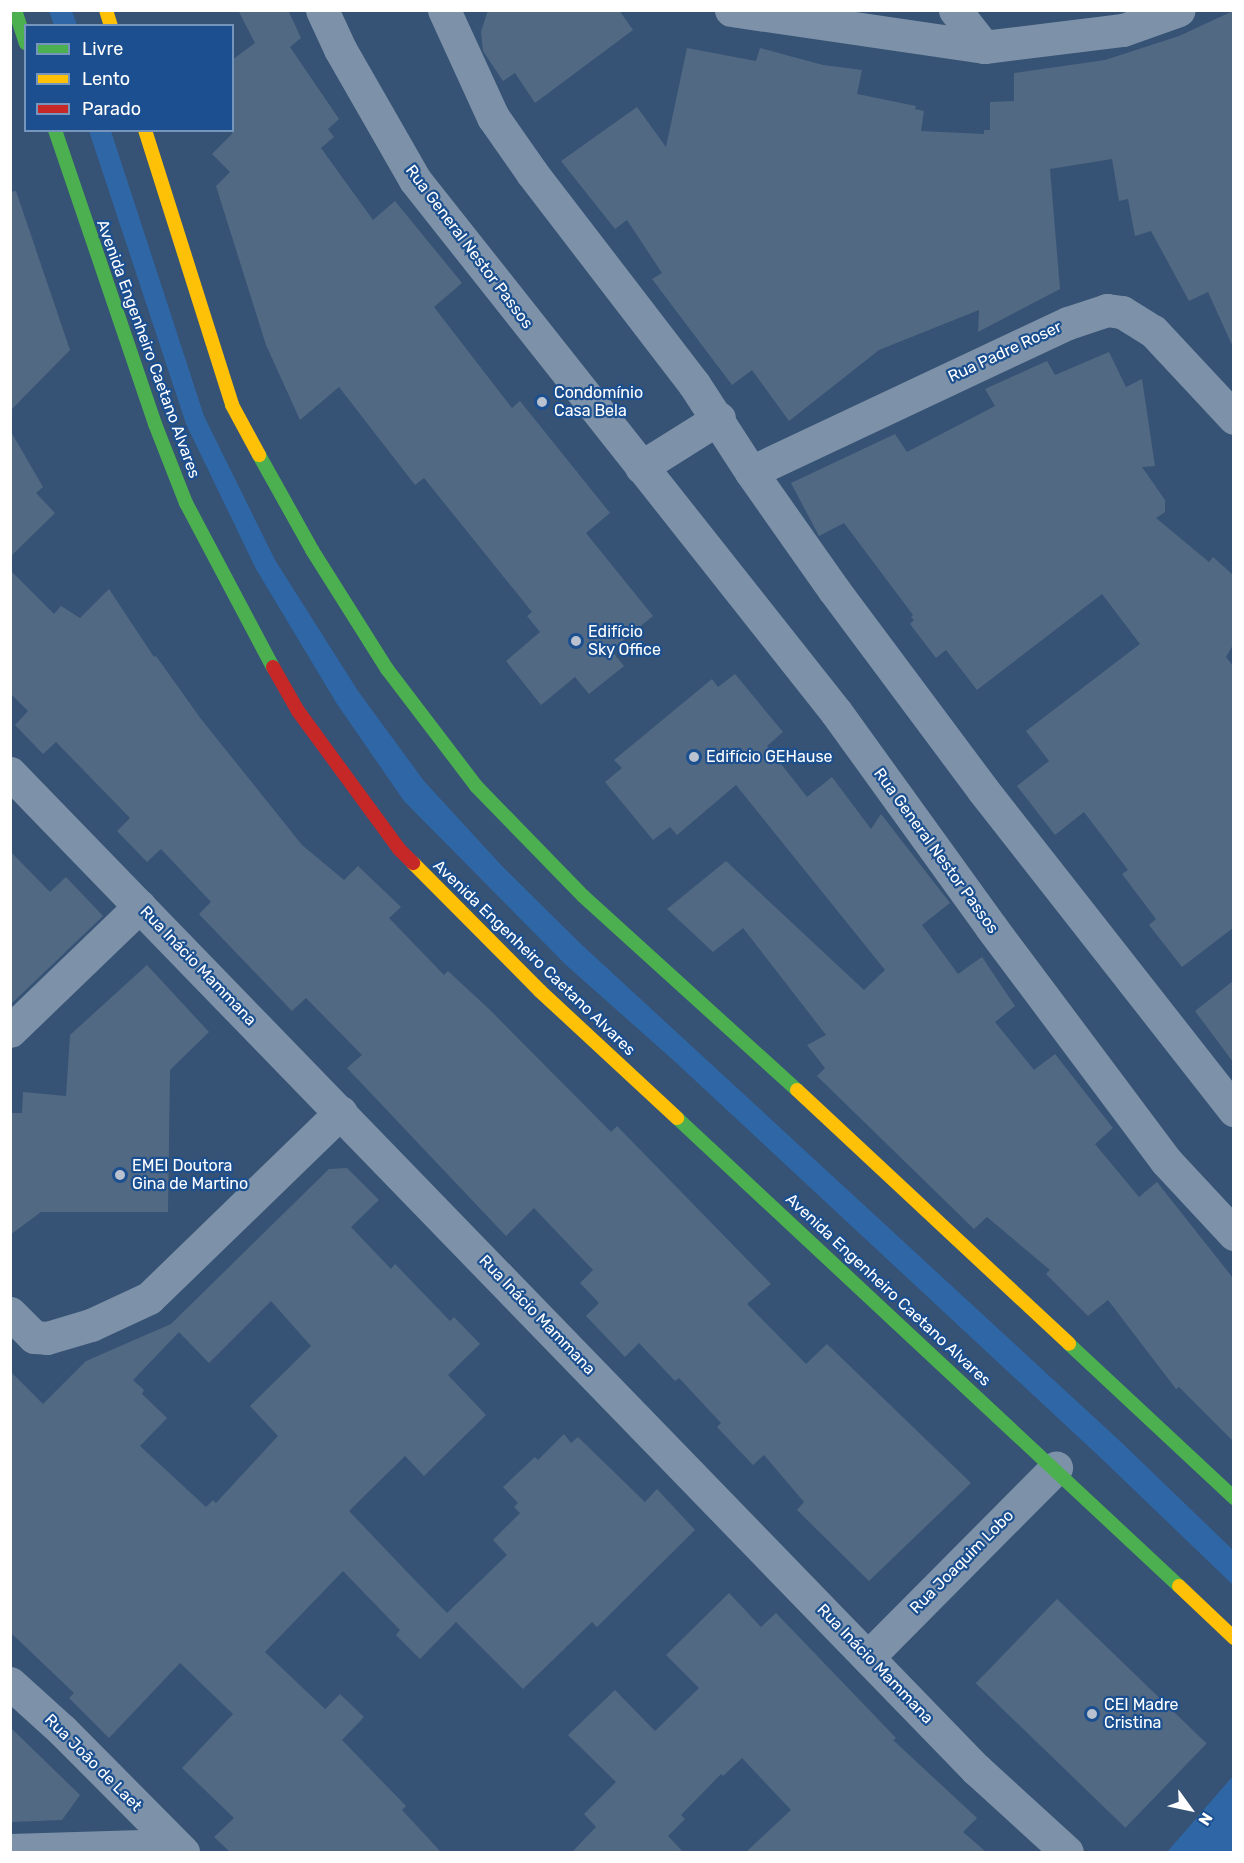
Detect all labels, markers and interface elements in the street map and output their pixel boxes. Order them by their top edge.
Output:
legend [24,24,234,132]
text: Livre [82,38,123,60]
text: Lento [82,68,130,90]
text: Parado [82,98,141,120]
street label: Rua General Nestor Passos [401,161,537,333]
street label: Avenida Engenheiro Caetano Alvares [92,217,204,481]
street label: Rua Padre Roser [945,317,1065,387]
place label: Condomínio Casa Bela [554,383,643,421]
marker: Condomínio Casa Bela [535,395,549,409]
place label: Edifício Sky Office [588,622,661,660]
marker: Edifício Sky Office [569,634,583,648]
place label: Edifício GEHause [706,747,833,767]
marker: Edifício GEHause [687,750,701,764]
street label: Rua General Nestor Passos [869,764,1003,938]
street label: Avenida Engenheiro Caetano Alvares [429,856,639,1060]
street label: Rua Inácio Mammana [136,902,260,1030]
place label: EMEI Doutora Gina de Martino [132,1156,248,1194]
marker: EMEI Doutora Gina de Martino [113,1168,127,1182]
street label: Avenida Engenheiro Caetano Alvares [781,1190,995,1390]
street label: Rua Inácio Mammana [475,1251,599,1379]
street label: Rua Joaquim Lobo [906,1506,1018,1618]
street label: Rua Inácio Mammana [813,1600,937,1728]
place label: CEI Madre Cristina [1104,1695,1179,1733]
marker: CEI Madre Cristina [1085,1707,1099,1721]
street label: Rua João de Laet [40,1710,146,1816]
north arrow [1160,1779,1220,1839]
text: N [1194,1809,1217,1829]

